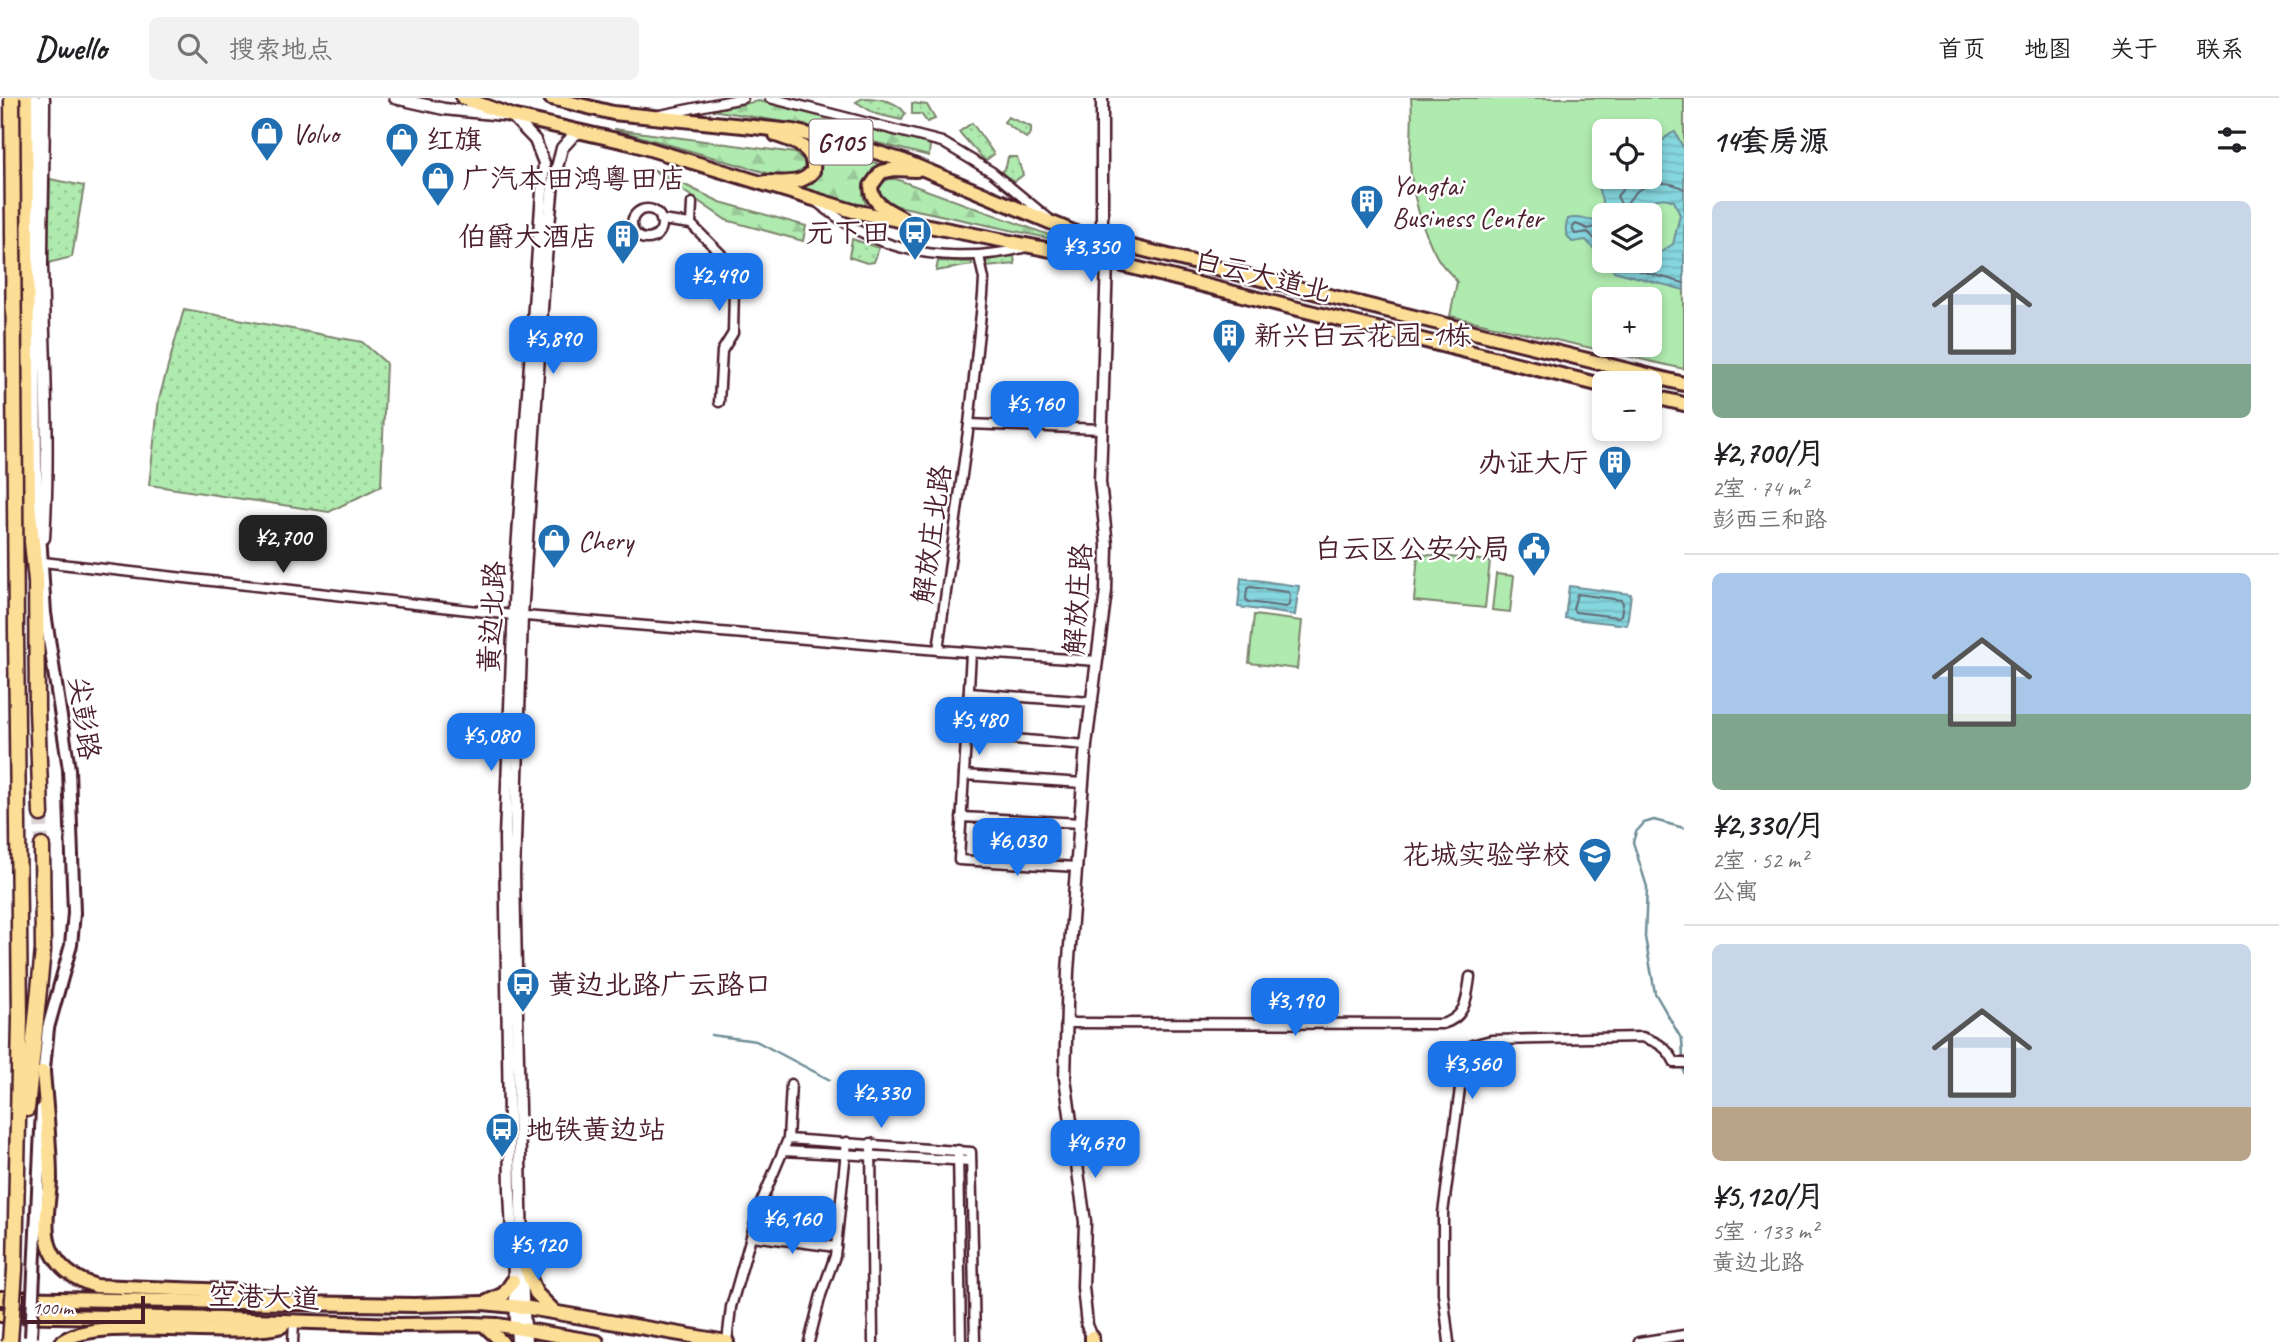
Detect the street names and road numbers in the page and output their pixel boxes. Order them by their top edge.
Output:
road number: G105 [810,120,872,164]
street label: 白云大道北 [1191,242,1335,309]
street label: 解放庄北路 [904,462,959,606]
street label: 解放庄路 [1056,542,1099,656]
street label: 黄边北路 [471,560,512,674]
street label: 尖彭路 [61,674,108,762]
street label: 空港大道 [207,1277,321,1316]

